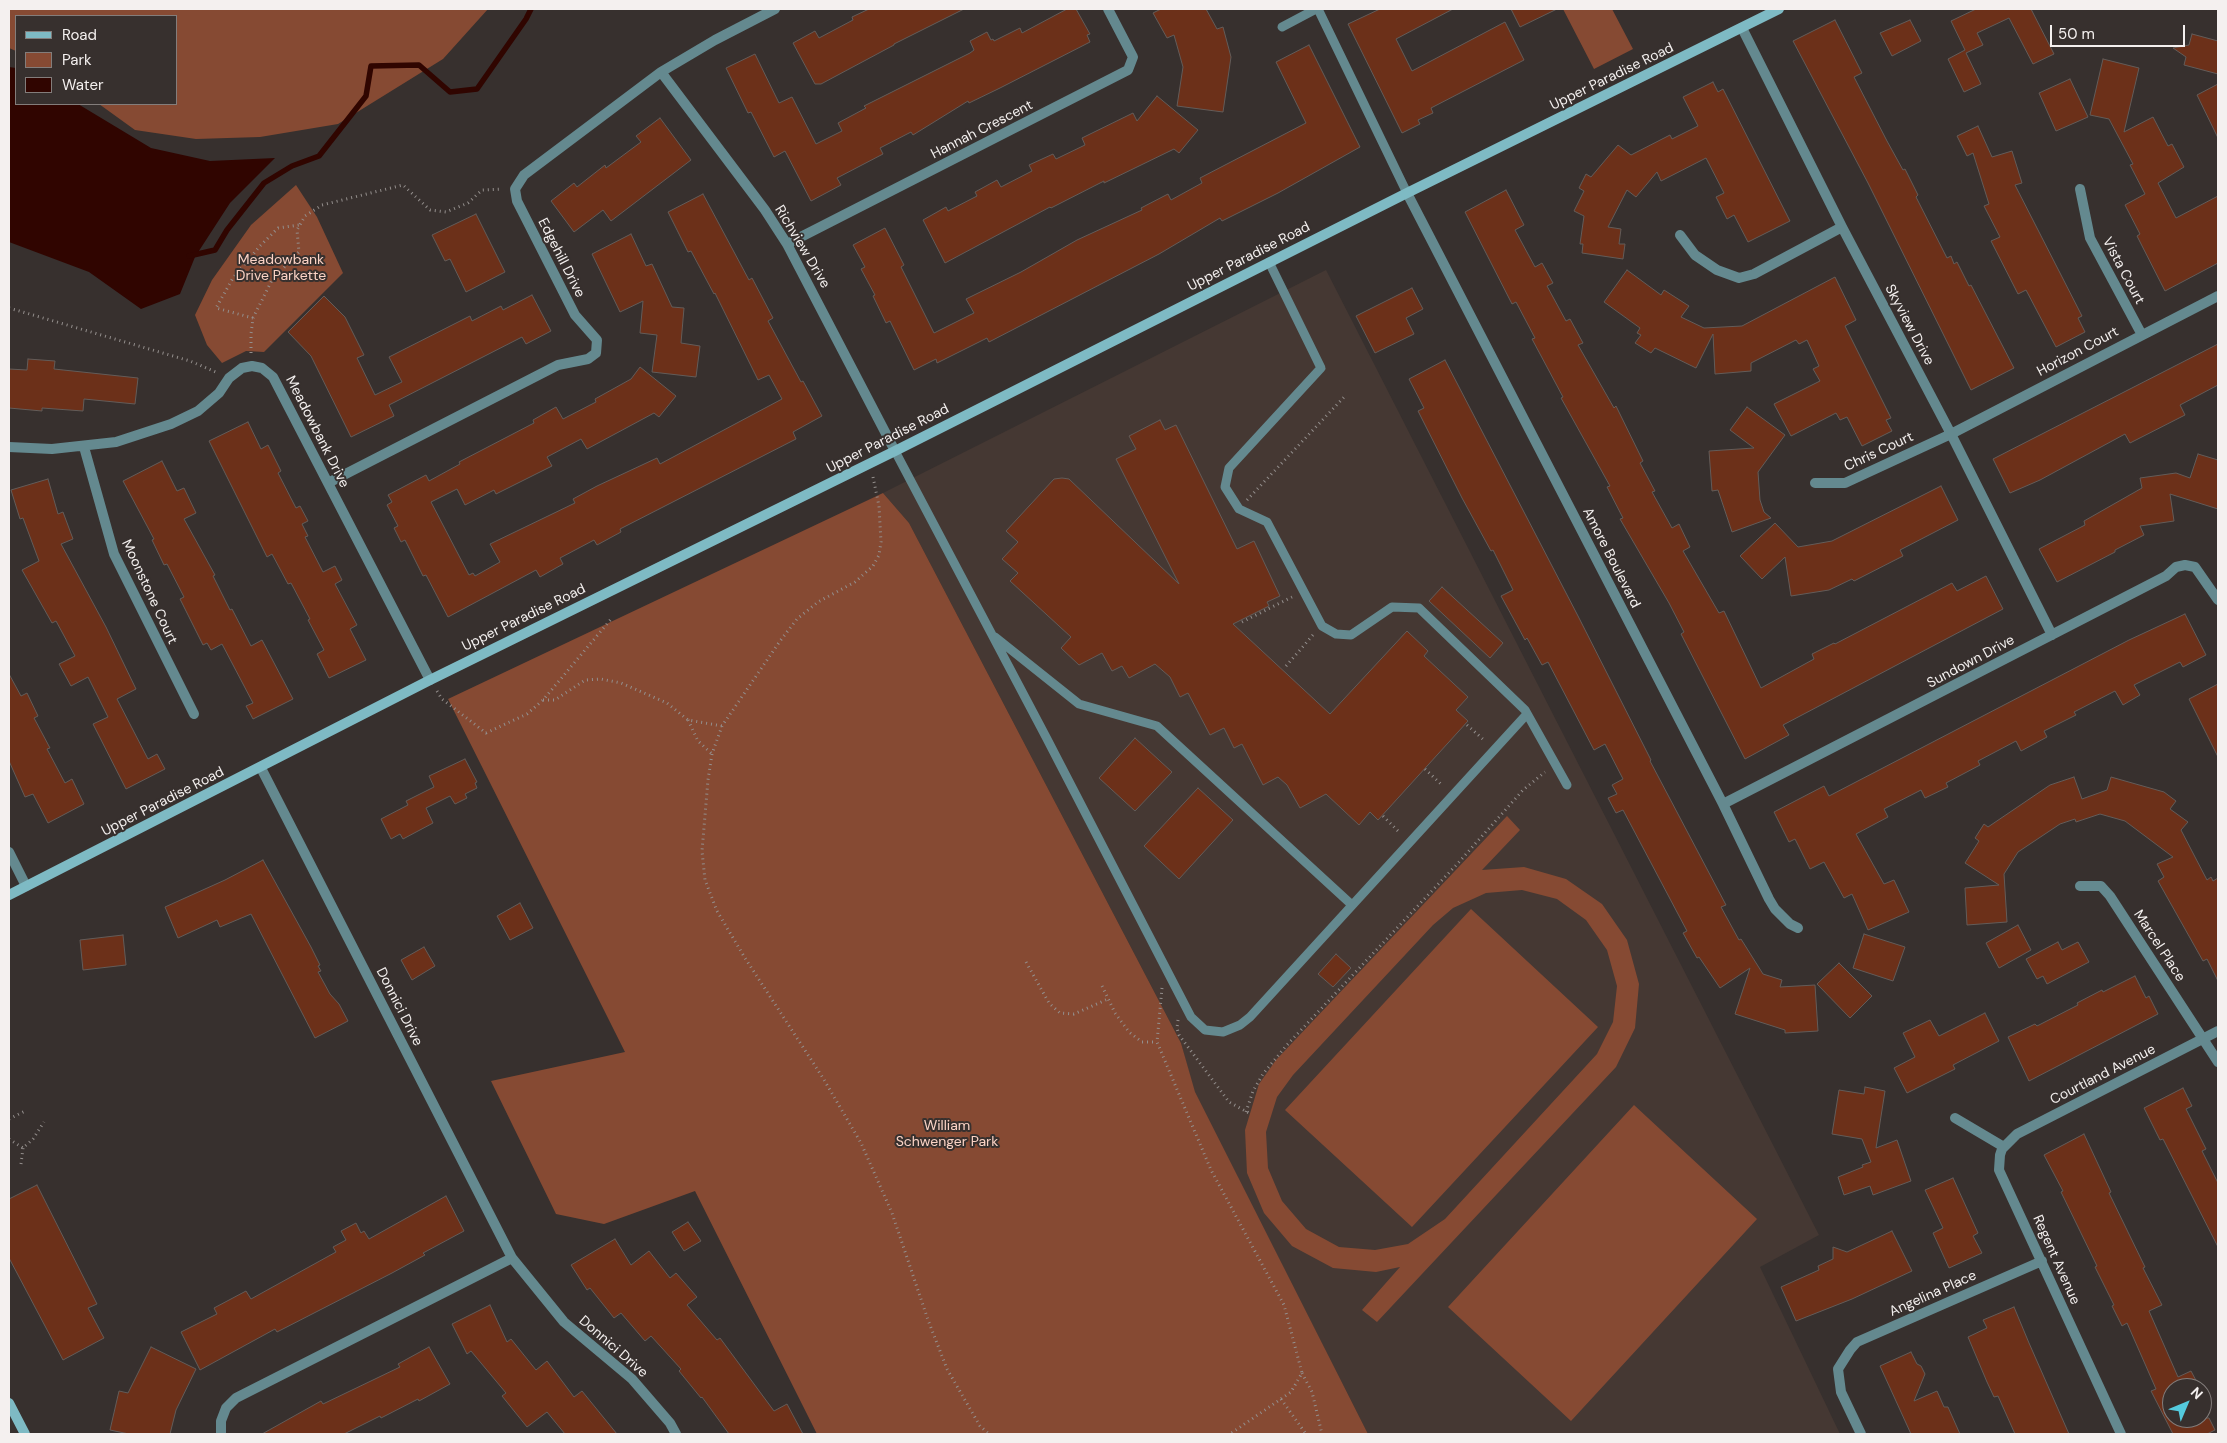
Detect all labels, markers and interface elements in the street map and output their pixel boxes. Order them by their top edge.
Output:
legend [15,15,178,105]
scale bar [2052,15,2187,47]
text: 50 m [2058,24,2095,44]
text: Road [62,25,97,45]
street label: Upper Paradise Road [1548,40,1676,114]
text: Park [62,50,92,70]
text: Water [62,75,103,95]
street label: Hannah Crescent [928,97,1036,163]
street label: Richview Drive [771,203,833,291]
street label: Edgehill Drive [534,216,588,300]
street label: Upper Paradise Road [1185,219,1313,295]
street label: Vista Court [2098,235,2148,307]
park label: Meadowbank Drive Parkette [236,252,326,284]
street label: Skyview Drive [1881,282,1937,368]
street label: Horizon Court [2034,323,2122,381]
street label: Meadowbank Drive [282,373,352,491]
street label: Upper Paradise Road [824,401,952,477]
street label: Chris Court [1842,429,1916,475]
street label: Amore Boulevard [1578,505,1644,611]
street label: Moonstone Court [117,537,181,647]
street label: Upper Paradise Road [460,581,588,655]
street label: Sundown Drive [1924,632,2018,692]
street label: Upper Paradise Road [99,764,227,840]
street label: Marcel Place [2130,907,2188,985]
street label: Donnici Drive [372,965,426,1049]
street label: Courtland Avenue [2048,1041,2158,1109]
park label: William Schwenger Park [896,1118,998,1150]
street label: Regent Avenue [2029,1213,2083,1307]
street label: Angelina Place [1887,1267,1979,1321]
street label: Donnici Drive [575,1313,651,1381]
north arrow [2162,1378,2212,1428]
text: N [2187,1383,2207,1403]

